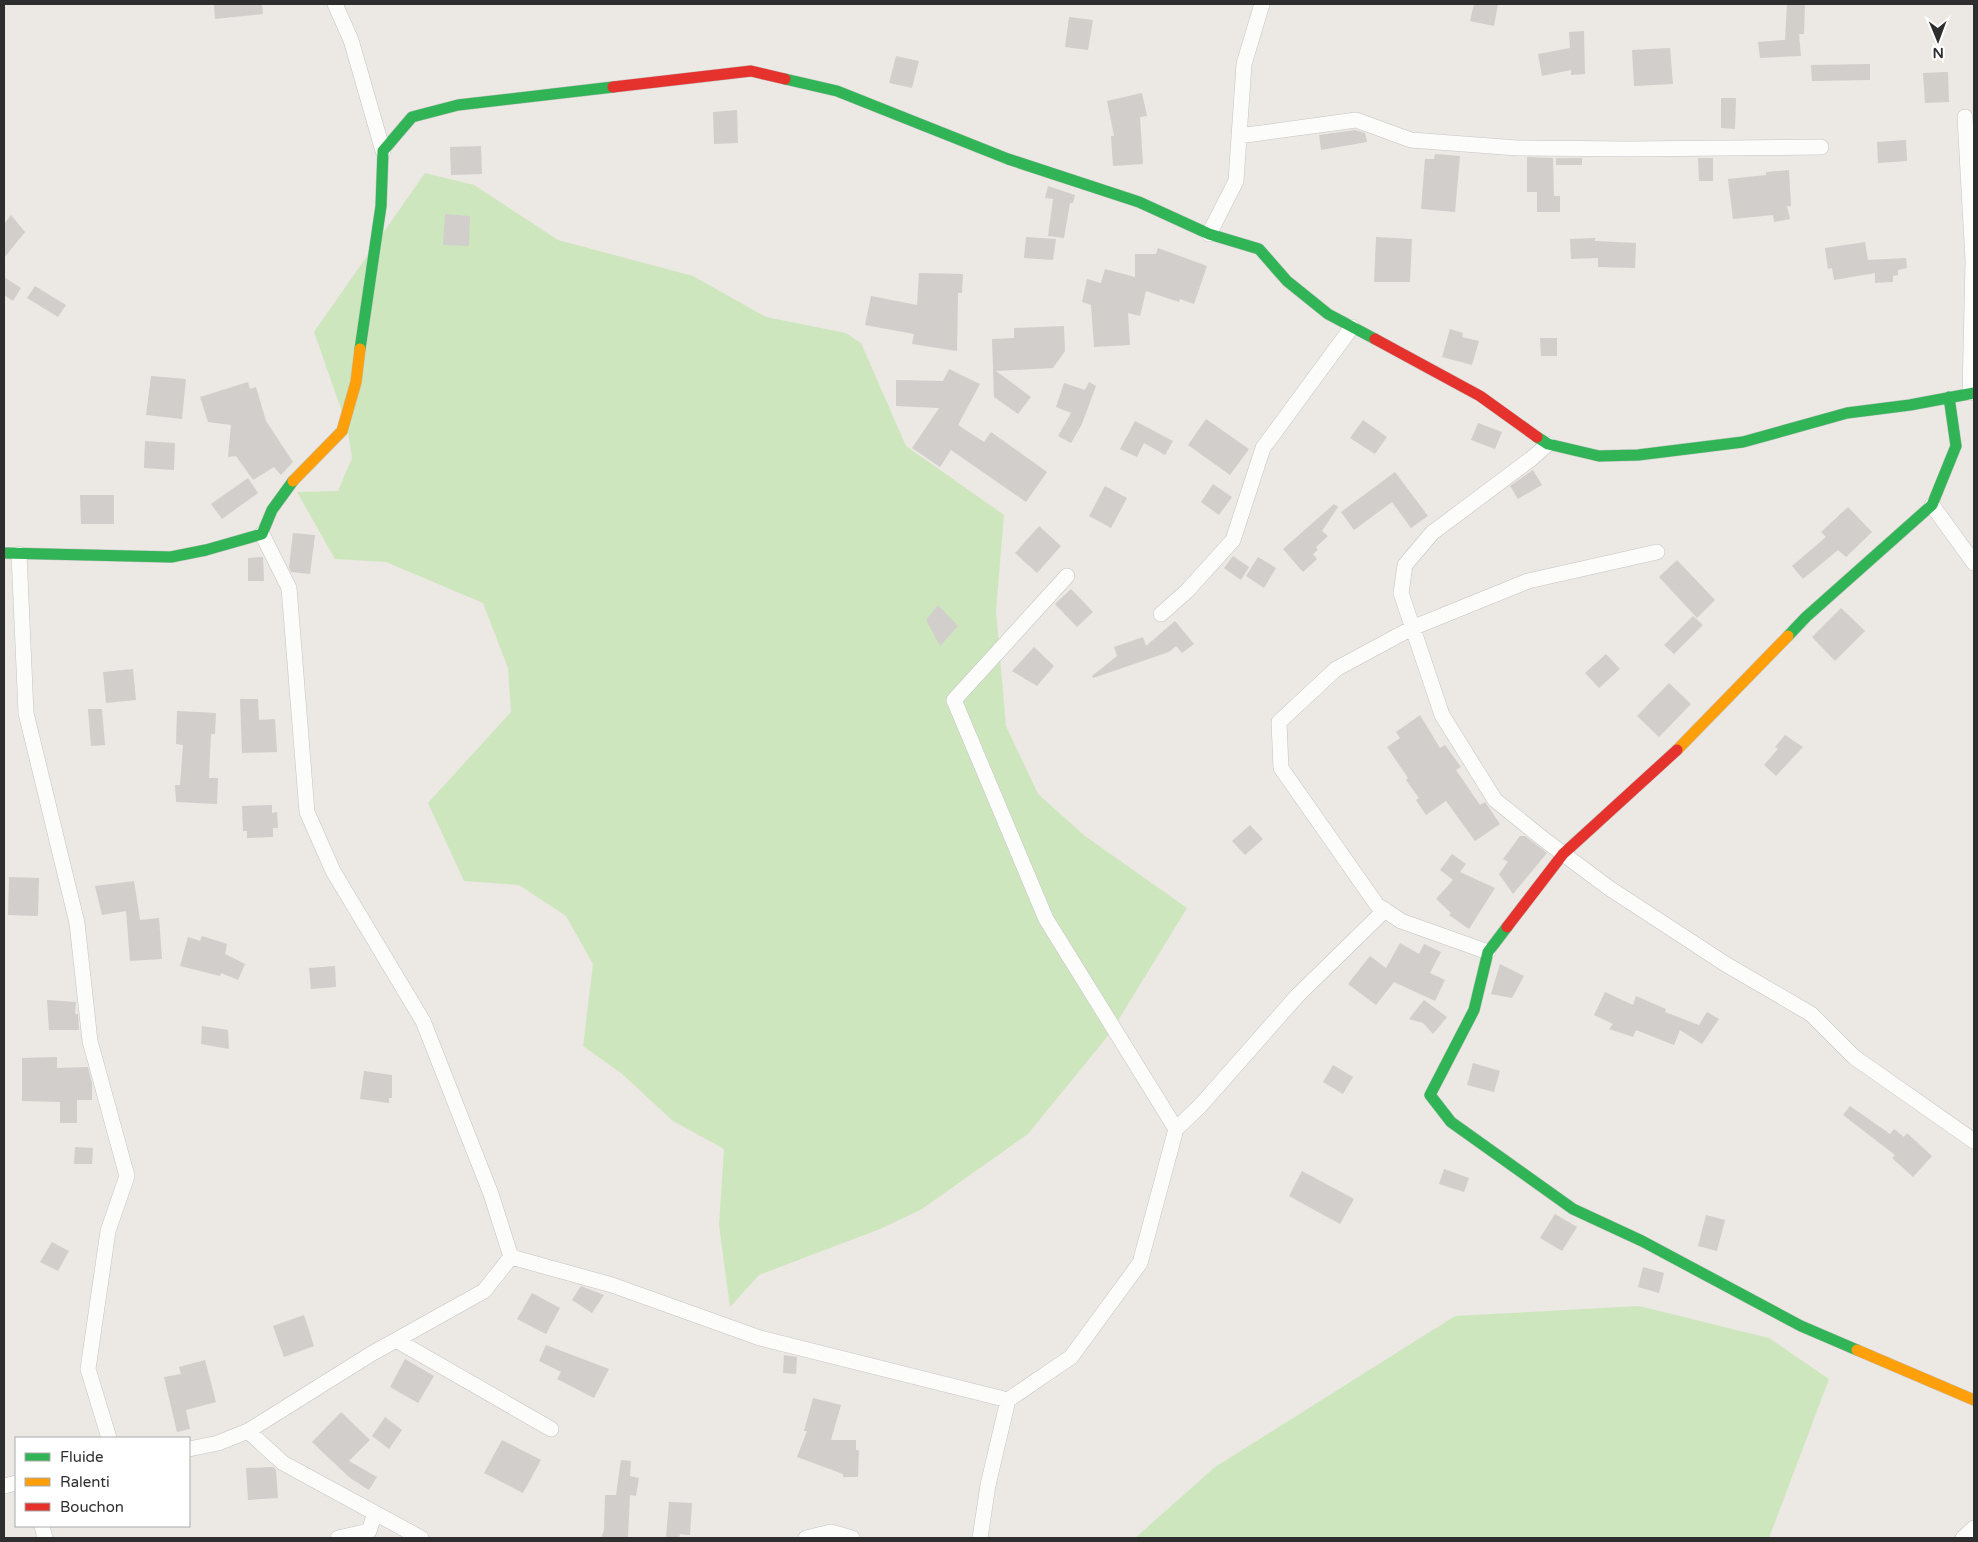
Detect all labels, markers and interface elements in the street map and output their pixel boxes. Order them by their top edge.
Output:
north arrow [1913,15,1963,65]
text: N [1932,44,1944,61]
legend [15,1437,190,1527]
text: Fluide [60,1448,104,1466]
text: Ralenti [60,1473,110,1491]
text: Bouchon [60,1498,124,1516]

